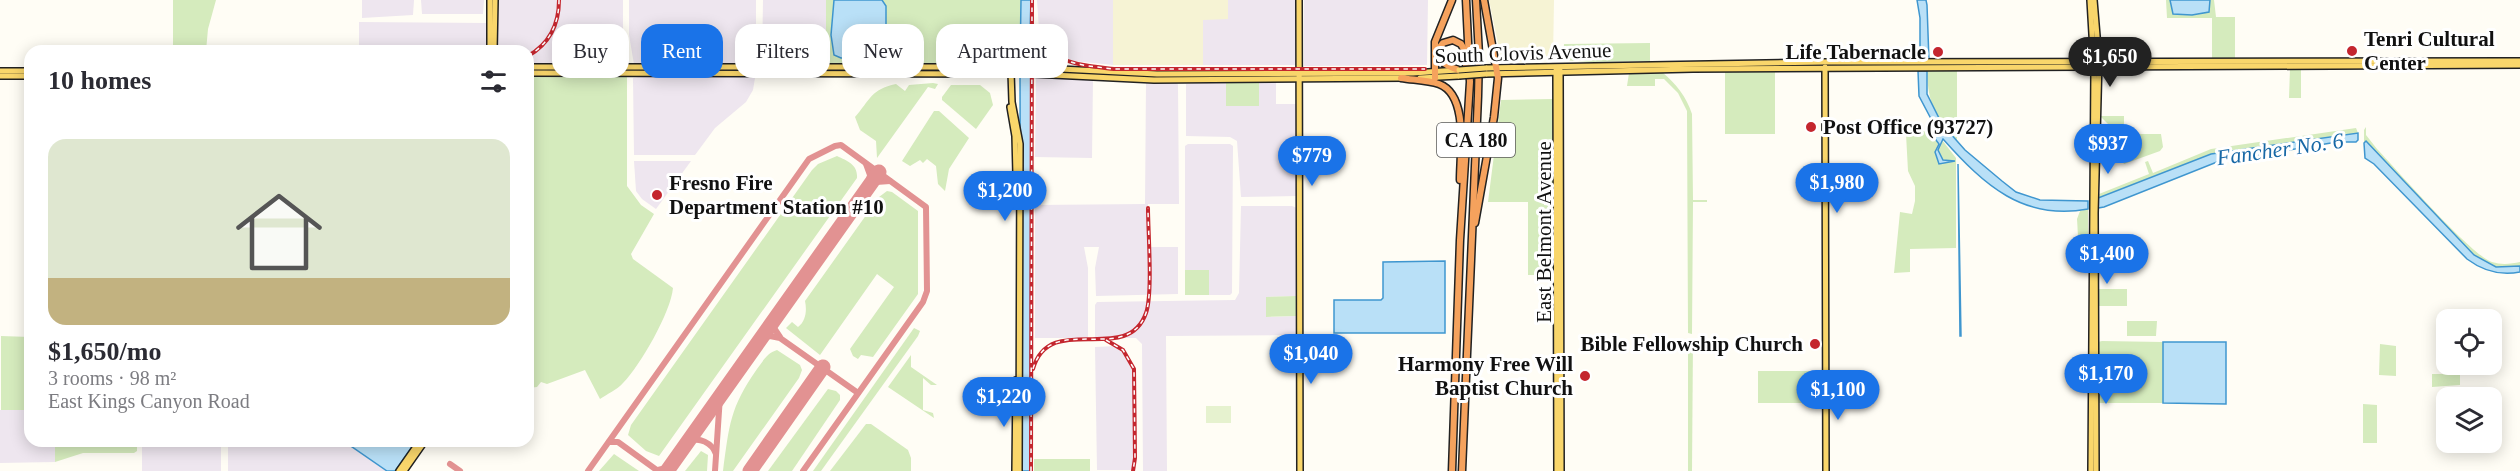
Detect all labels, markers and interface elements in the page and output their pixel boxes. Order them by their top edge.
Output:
chip: Buy [552,24,629,78]
chip: Rent [641,24,723,78]
chip: Filters [735,24,830,78]
chip: New [842,24,924,78]
chip: Apartment [936,24,1068,78]
place label: Tenri Cultural Center [2364,27,2495,75]
pin: $1,650 [2061,37,2159,88]
street label: South Clovis Avenue [1434,38,1612,68]
place label: Life Tabernacle [1785,40,1926,64]
marker: Tenri Cultural Center [2345,44,2359,58]
marker: Life Tabernacle [1931,45,1945,59]
text: $1,650 [2083,45,2138,67]
icon: filters [477,65,510,98]
text: 10 homes [48,66,151,95]
place label: Post Office (93727) [1823,115,1993,139]
marker: Post Office (93727) [1804,120,1818,134]
road number: CA 180 [1437,123,1515,157]
pin: $937 [2072,124,2144,175]
water label: Fancher No. 6 [2214,128,2345,170]
text: $937 [2088,132,2128,154]
pin: $779 [1276,136,1348,187]
street label: East Belmont Avenue [1532,141,1556,323]
text: $779 [1292,144,1332,166]
pin: $1,980 [1788,163,1886,214]
place label: Fresno Fire Department Station #10 [669,171,884,219]
pin: $1,200 [956,171,1054,222]
text: $1,980 [1810,171,1865,193]
icon: home [225,178,333,286]
text: $1,200 [978,179,1033,201]
marker: Fresno Fire Department Station #10 [650,188,664,202]
pin: $1,400 [2058,234,2156,285]
text: $1,400 [2080,242,2135,264]
map controls [2436,309,2502,453]
button: locate [2436,309,2502,375]
place label: Bible Fellowship Church [1581,332,1803,356]
pin: $1,040 [1262,334,1360,385]
text: $1,650/mo [48,337,161,366]
marker: Bible Fellowship Church [1808,337,1822,351]
text: $1,040 [1284,342,1339,364]
place label: Harmony Free Will Baptist Church [1398,352,1573,400]
pin: $1,170 [2057,354,2155,405]
text: $1,170 [2079,362,2134,384]
text: 3 rooms · 98 m² [48,367,176,389]
marker: Harmony Free Will Baptist Church [1578,369,1592,383]
pin: $1,100 [1789,370,1887,421]
pin: $1,220 [955,377,1053,428]
text: $1,100 [1811,378,1866,400]
text: $1,220 [977,385,1032,407]
button: layers [2436,387,2502,453]
text: East Kings Canyon Road [48,390,250,412]

